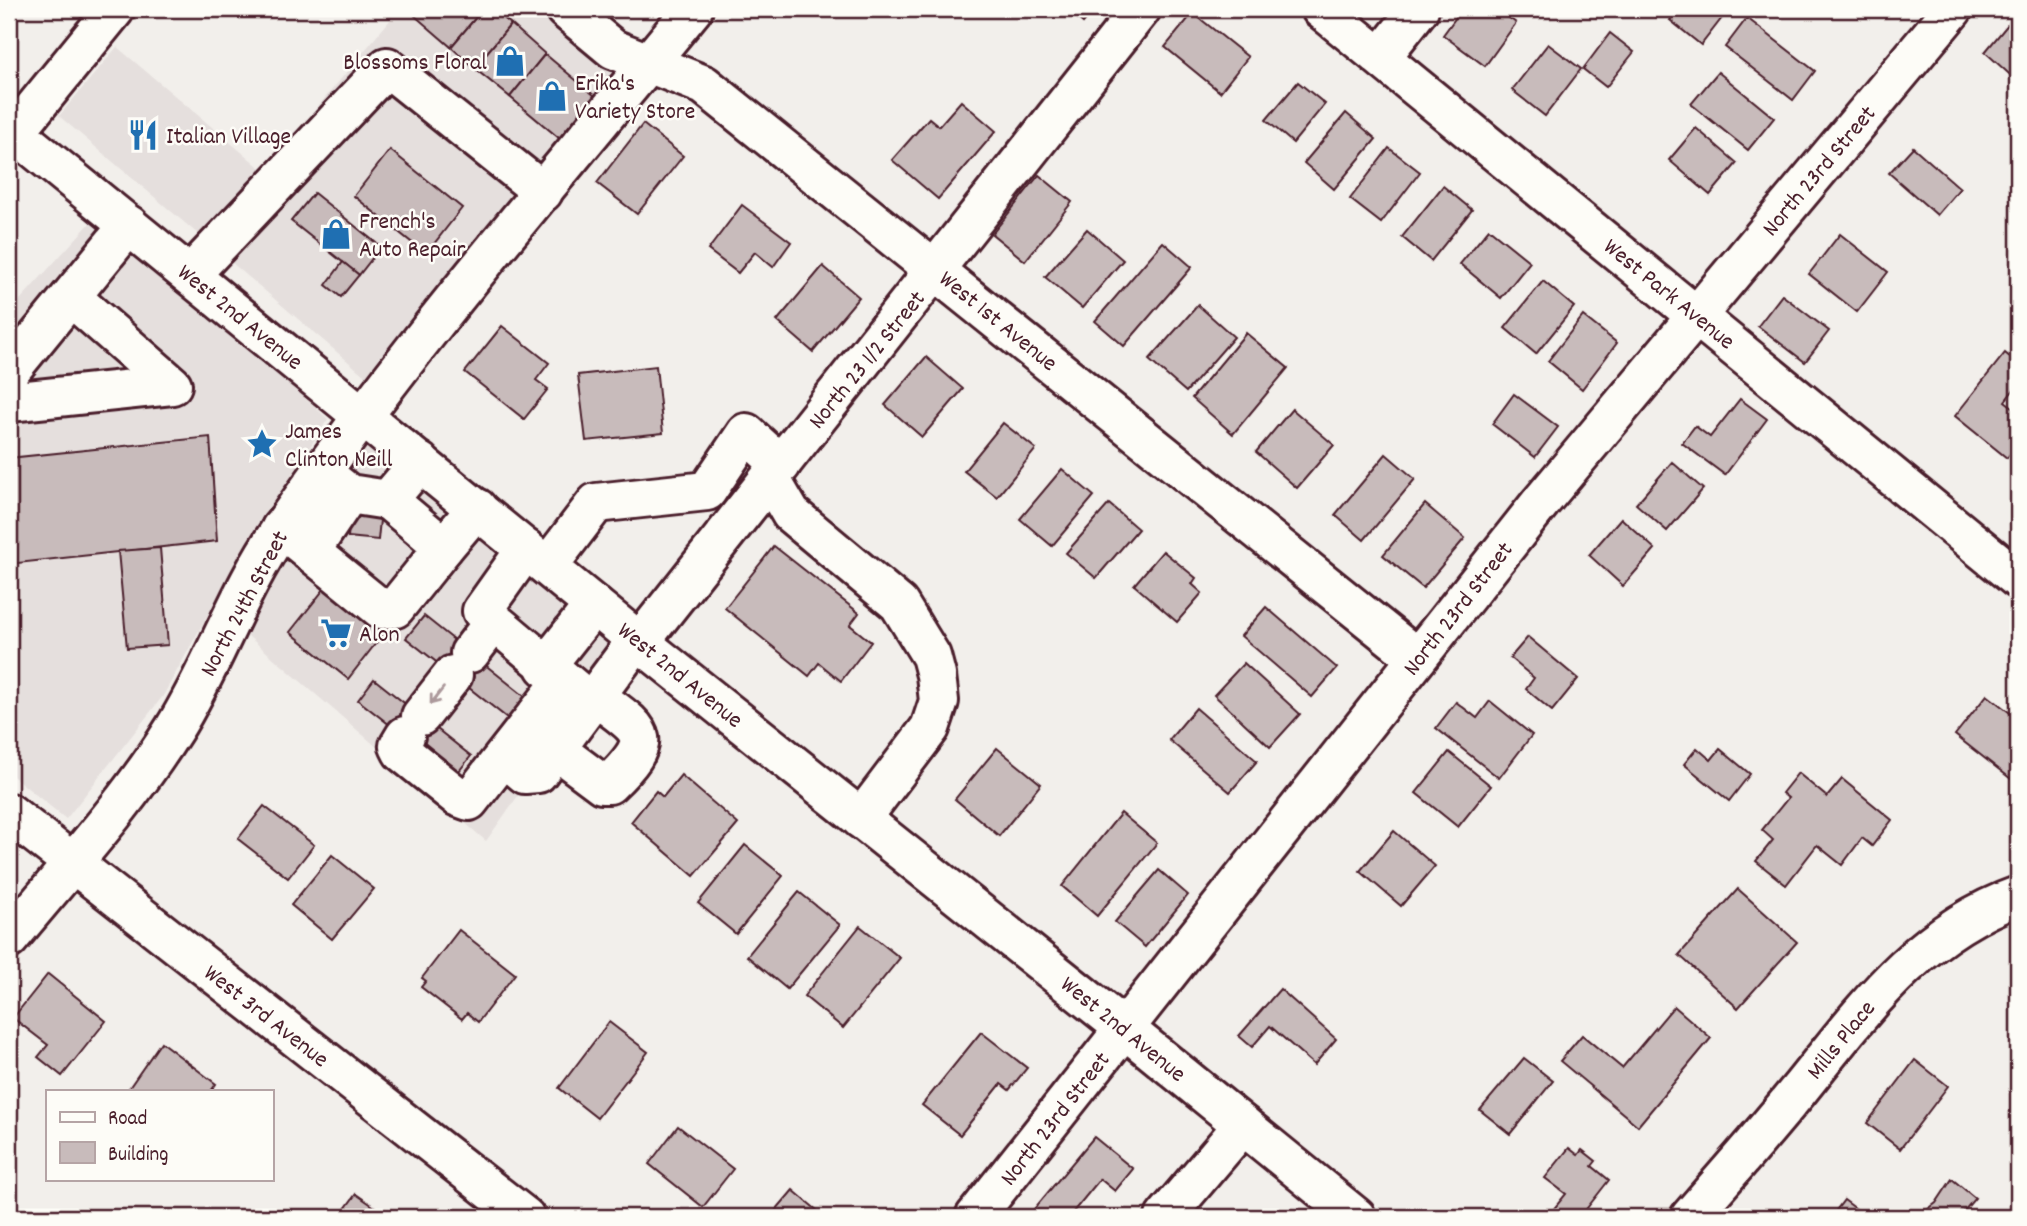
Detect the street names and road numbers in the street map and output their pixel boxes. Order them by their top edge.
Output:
street label: North 23rd Street [1755,99,1885,245]
street label: West Park Avenue [1595,232,1741,359]
street label: West 2nd Avenue [169,257,309,380]
street label: West 1st Avenue [930,264,1064,381]
street label: North 23 1/2 Street [802,284,935,438]
street label: North 24th Street [193,525,298,683]
street label: North 23rd Street [1396,535,1523,684]
street label: West 2nd Avenue [609,615,749,738]
street label: West 3rd Avenue [195,958,335,1077]
street label: West 2nd Avenue [1052,969,1192,1092]
street label: Mills Place [1800,994,1885,1088]
street label: North 23rd Street [993,1045,1120,1194]

